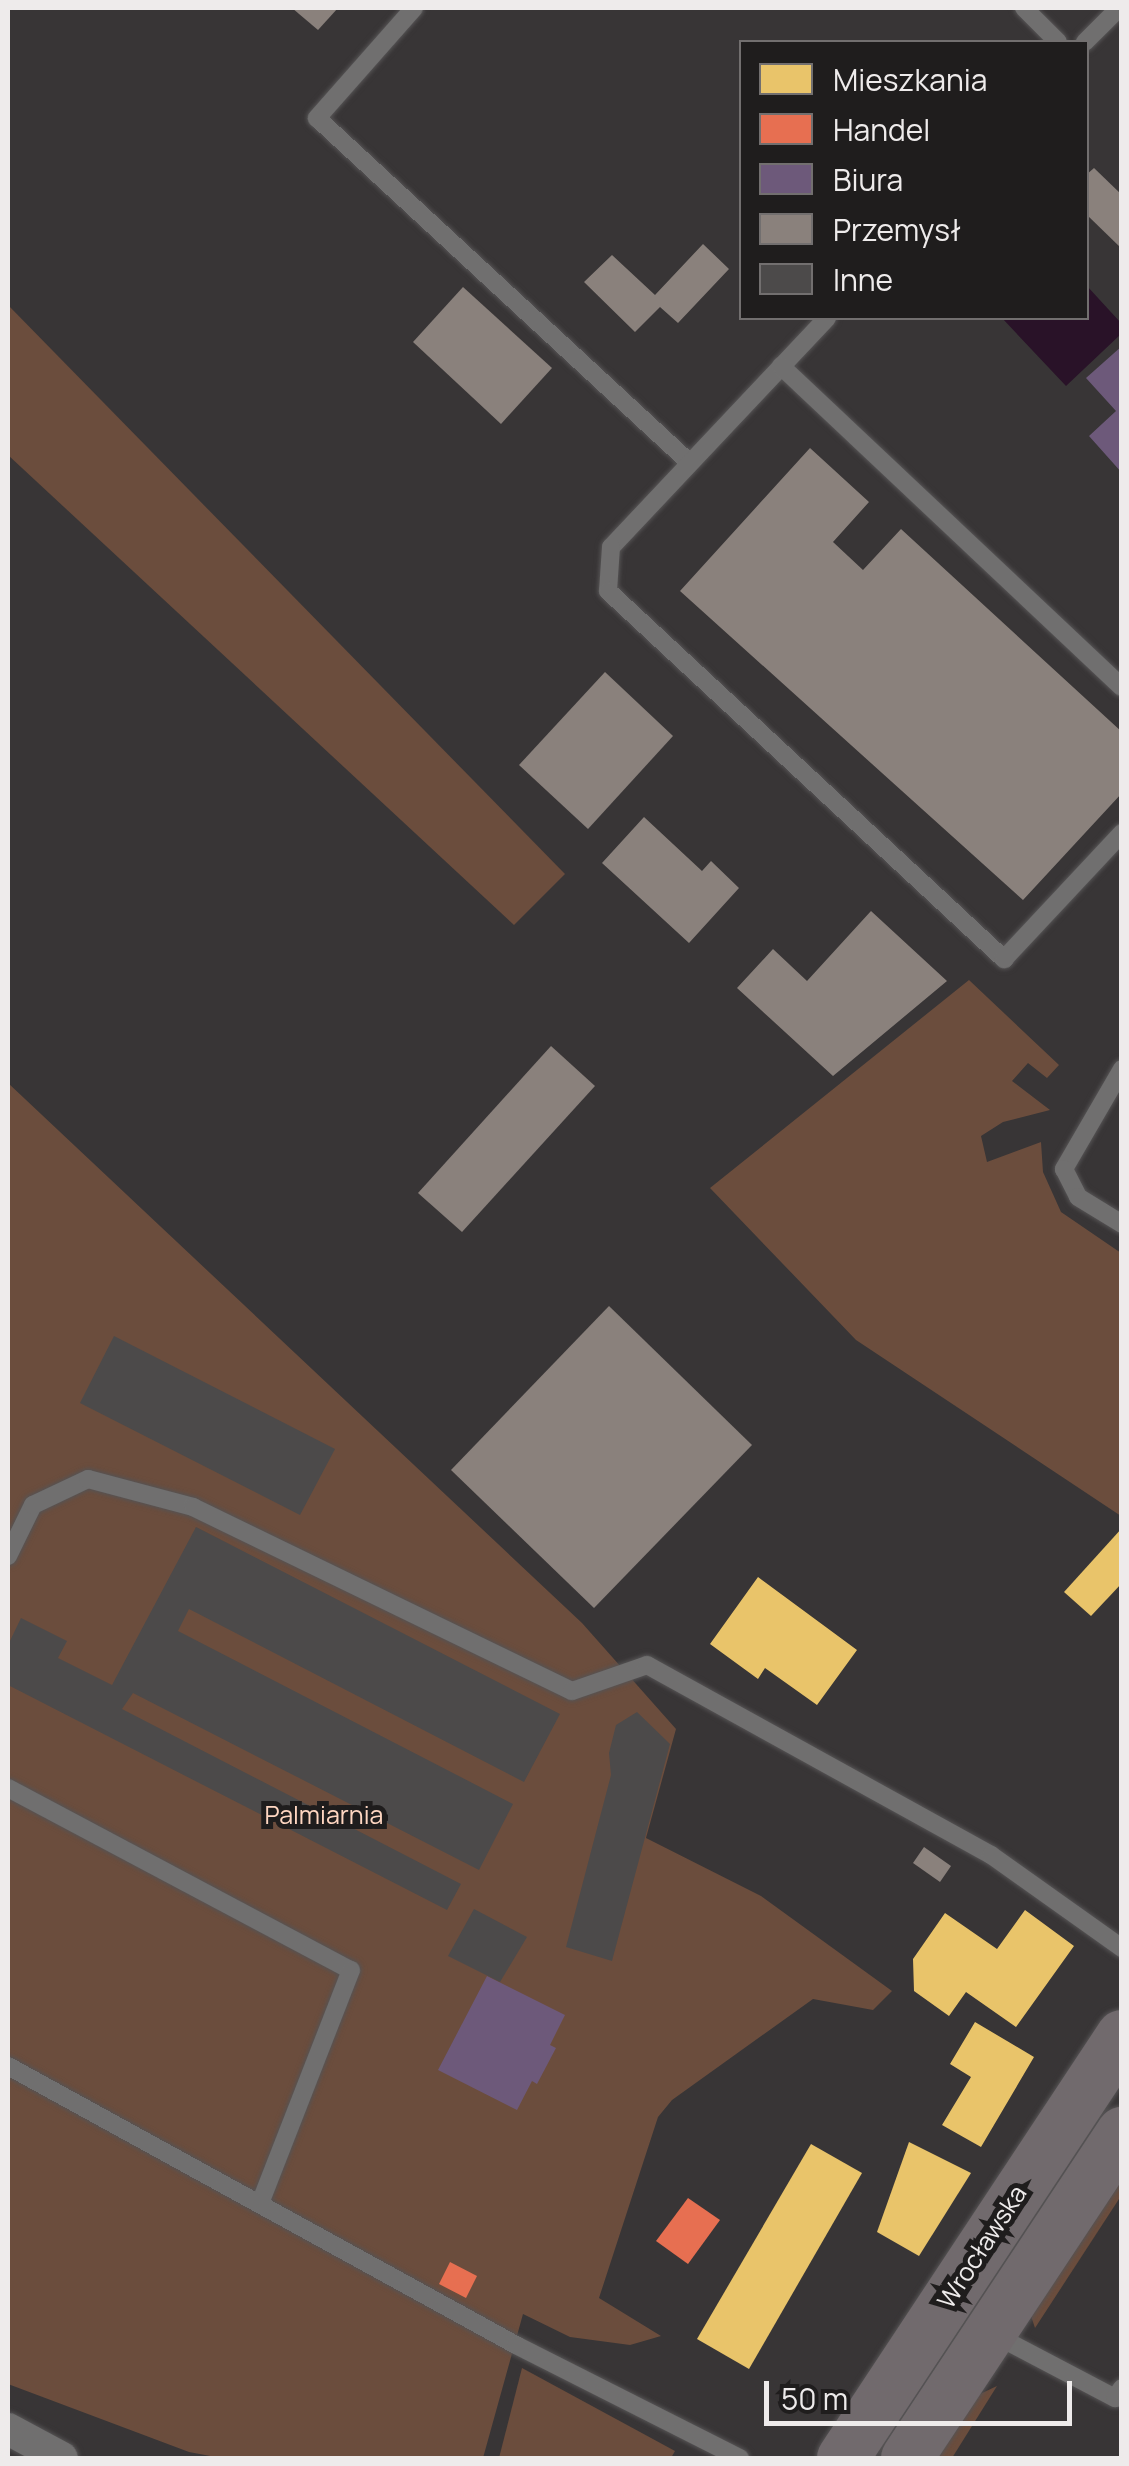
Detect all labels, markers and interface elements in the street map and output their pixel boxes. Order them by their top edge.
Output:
legend [739,40,1089,320]
text: Mieszkania [833,59,987,100]
text: Handel [833,109,930,150]
text: Biura [833,159,903,200]
text: Przemysł [833,209,961,250]
text: Inne [833,259,893,300]
park label: Palmiarnia [265,1800,383,1830]
street label: Wrocławska [931,2180,1033,2314]
scale bar [769,2361,1076,2423]
text: 50 m [781,2378,848,2419]

